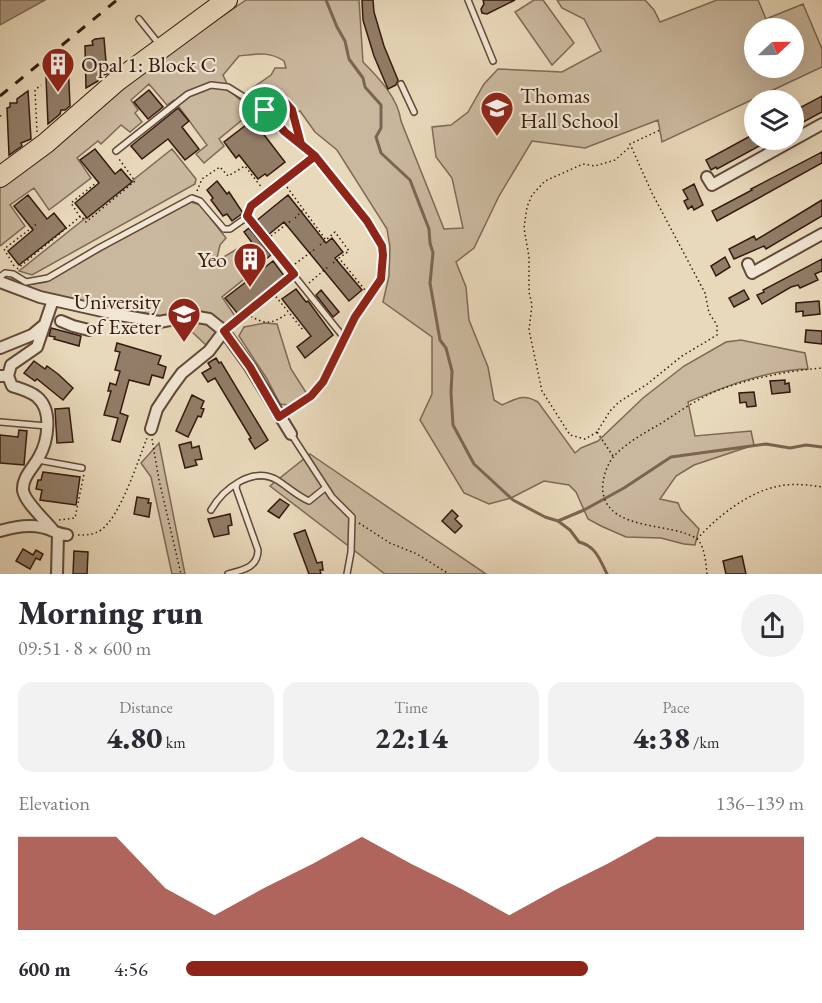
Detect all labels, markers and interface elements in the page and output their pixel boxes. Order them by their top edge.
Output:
north arrow [744,18,804,78]
map controls [744,18,804,150]
building icon: Opal 1: Block C [40,46,76,93]
place label: Opal 1: Block C [81,50,216,79]
place label: Thomas Hall School [520,81,619,135]
pin [239,84,290,135]
school or university icon: Thomas Hall School [479,90,515,137]
button: layers [744,90,804,150]
icon: arrive [248,93,281,126]
building icon: Yeo [232,241,268,288]
place label: Yeo [197,245,227,274]
place label: University of Exeter [74,287,162,341]
school or university icon: University of Exeter [166,296,202,343]
text: Morning run [18,591,203,634]
button: share [741,594,804,657]
text: 09:51 · 8 × 600 m [18,635,151,661]
text: Distance [119,697,173,718]
text: Time [394,697,428,718]
text: Pace [663,697,689,718]
text: 4.80 [106,718,162,757]
text: 22:14 [374,718,448,757]
text: 4:38 [633,718,690,757]
text: km [162,732,186,753]
text: /km [690,732,719,753]
text: Elevation [18,790,90,816]
text: 136–139 m [716,790,804,816]
text: 600 m [18,956,71,982]
text: 4:56 [114,956,148,982]

